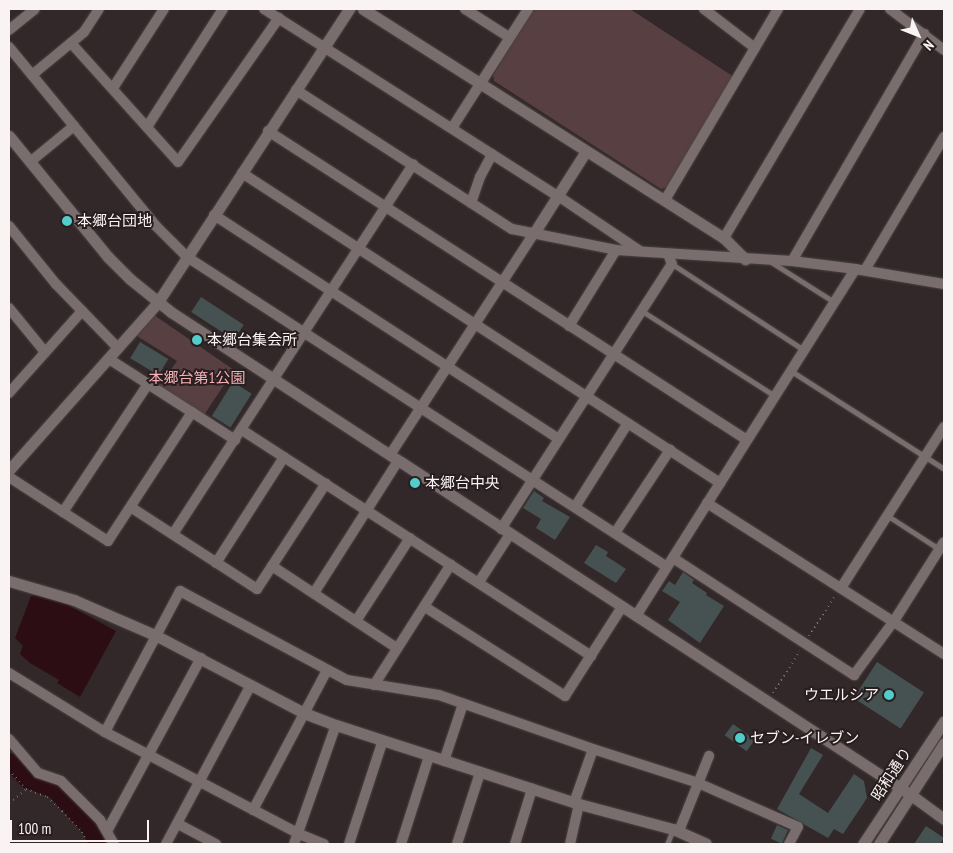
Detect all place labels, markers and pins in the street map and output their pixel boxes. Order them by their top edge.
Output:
place label: 本郷台団地 [77,212,152,230]
marker: 本郷台団地 [61,215,73,227]
place label: 本郷台集会所 [207,331,297,349]
marker: 本郷台集会所 [191,334,203,346]
place label: 本郷台中央 [425,474,500,492]
marker: 本郷台中央 [409,477,421,489]
place label: ウエルシア [804,686,879,704]
marker: ウエルシア [883,689,895,701]
place label: セブン-イレブン [750,729,859,747]
marker: セブン-イレブン [734,732,746,744]

